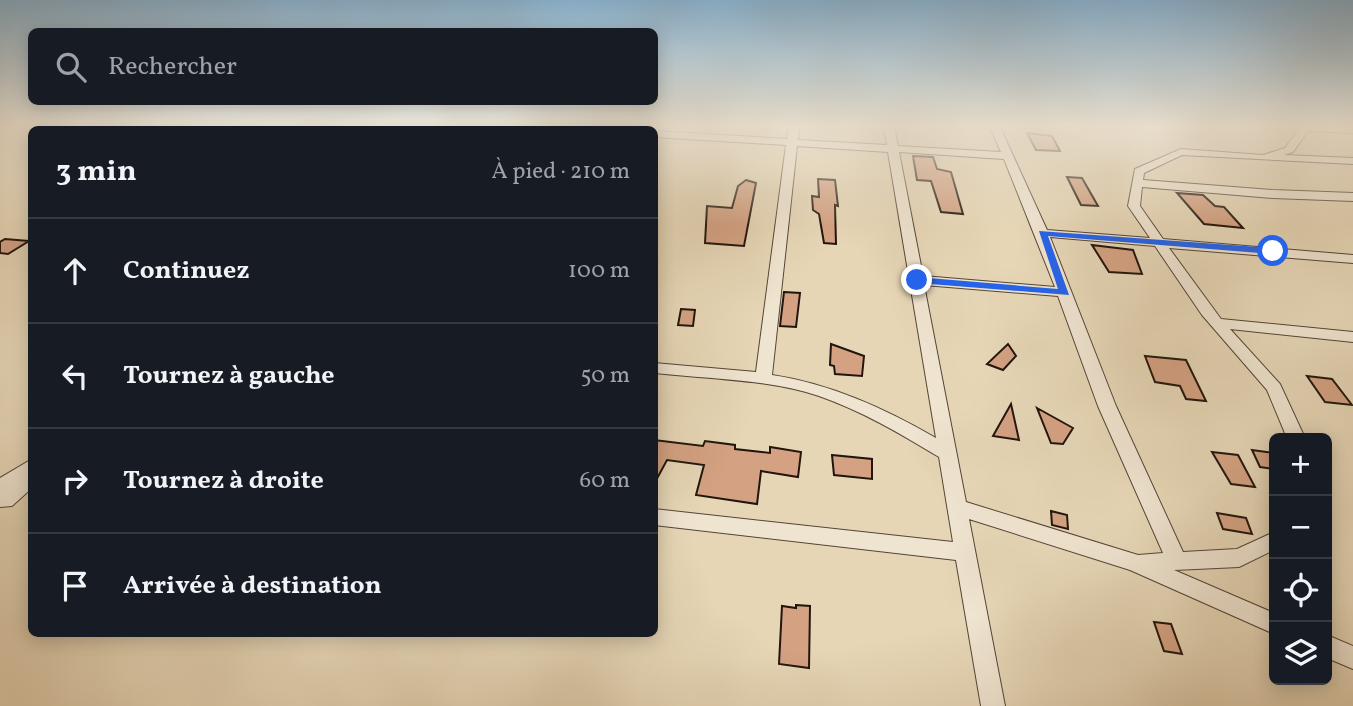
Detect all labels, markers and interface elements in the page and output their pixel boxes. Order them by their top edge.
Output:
search box [28,28,658,105]
icon: search [52,48,90,86]
text: Rechercher [108,49,237,85]
text: 3 min [56,151,137,193]
text: À pied · 210 m [491,156,630,188]
route start [1257,235,1288,266]
icon: ahead [56,252,94,290]
text: Continuez [123,253,249,289]
text: 100 m [568,255,630,287]
route end [901,264,932,295]
icon: left [56,357,94,395]
text: Tournez à gauche [123,358,335,394]
text: 50 m [581,360,630,392]
map controls [1269,433,1332,685]
button: + [1269,433,1332,496]
icon: right [56,462,94,500]
text: Tournez à droite [123,463,324,499]
text: 60 m [580,465,630,497]
button: − [1269,496,1332,559]
button: locate [1269,559,1332,622]
icon: arrive [56,567,94,605]
text: Arrivée à destination [123,568,382,604]
button: layers [1269,622,1332,685]

